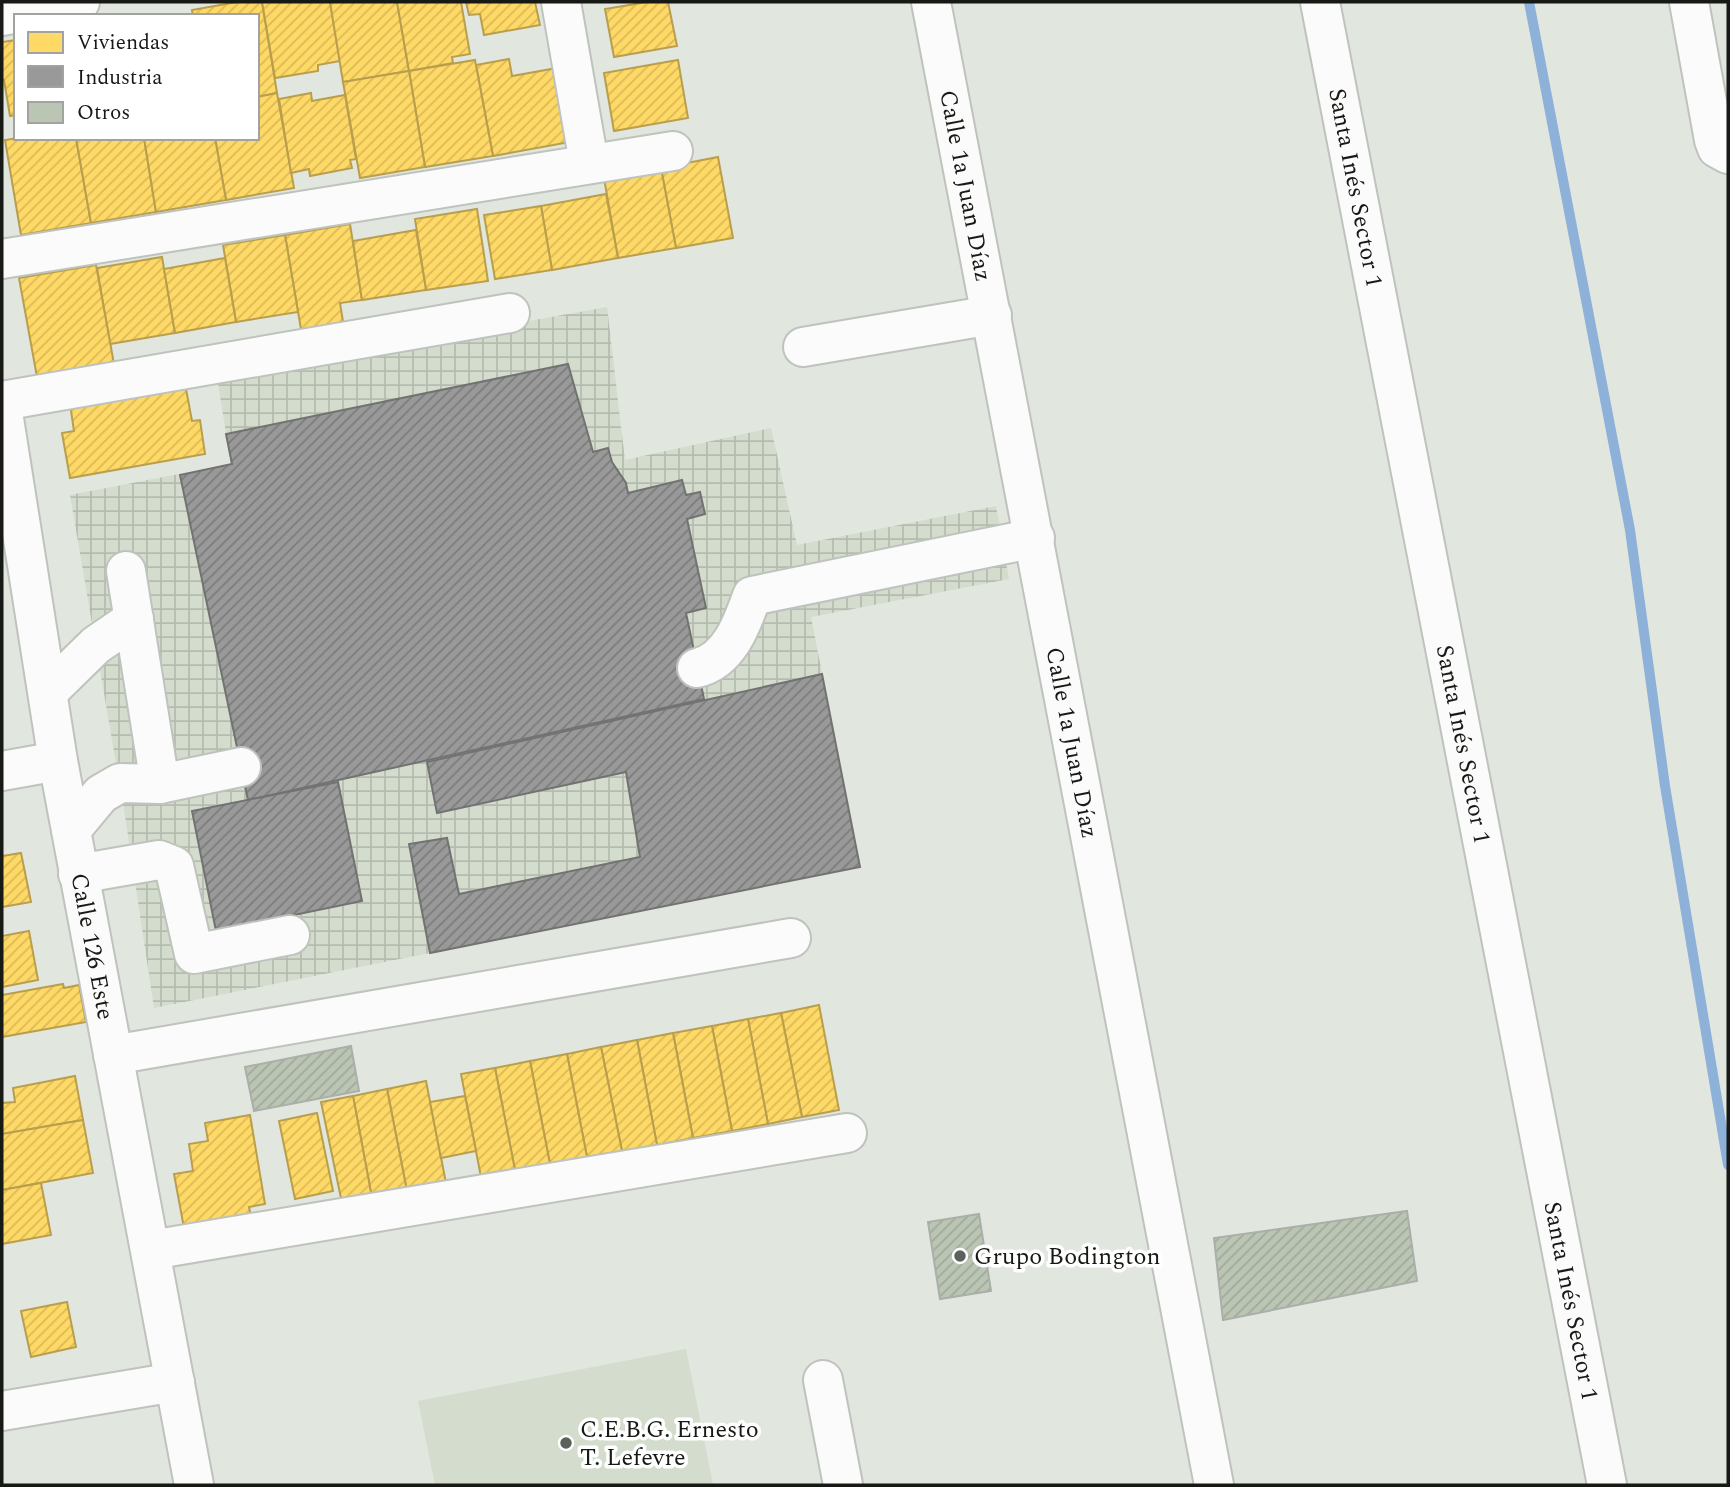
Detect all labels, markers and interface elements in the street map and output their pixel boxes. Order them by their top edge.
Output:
legend [14,14,259,140]
text: Viviendas [77,27,169,59]
text: Industria [77,62,163,94]
street label: Santa Inés Sector 1 [1318,85,1392,290]
street label: Calle 1a Juan Díaz [929,87,1001,285]
text: Otros [77,97,130,129]
street label: Santa Inés Sector 1 [1426,642,1500,847]
street label: Calle 1a Juan Díaz [1035,644,1107,842]
street label: Calle 126 Este [60,870,123,1023]
street label: Santa Inés Sector 1 [1534,1199,1607,1404]
place label: Grupo Bodington [974,1239,1161,1275]
marker: Grupo Bodington [952,1248,968,1264]
place label: C.E.B.G. Ernesto T. Lefevre [580,1412,759,1476]
marker: C.E.B.G. Ernesto T. Lefevre [558,1435,574,1451]

